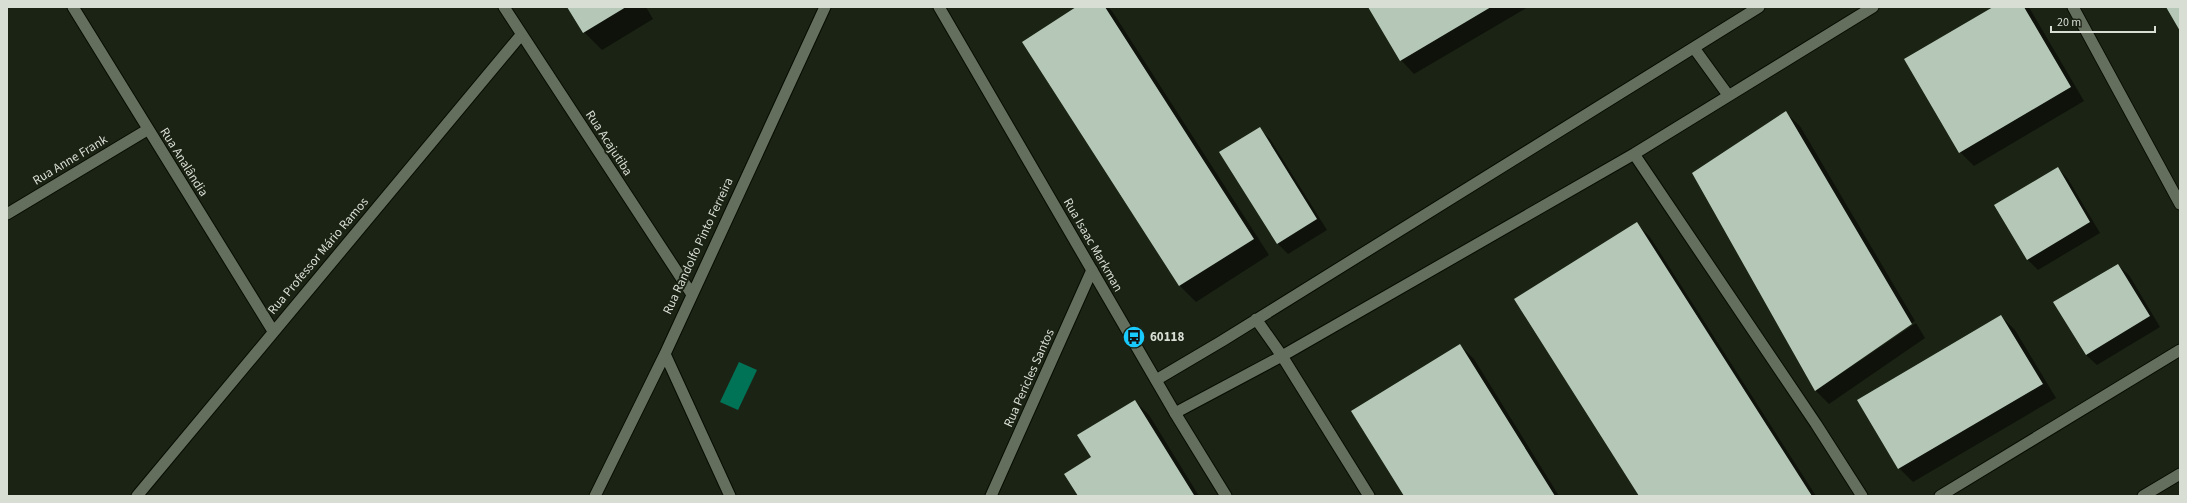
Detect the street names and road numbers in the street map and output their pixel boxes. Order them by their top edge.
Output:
street label: Rua Acajutiba [581,107,637,179]
street label: Rua Analândia [156,124,212,200]
street label: Rua Anne Frank [29,130,111,189]
street label: Rua Randolfo Pinto Ferreira [658,175,738,317]
street label: Rua Professor Mário Ramos [264,193,373,318]
street label: Rua Isaac Markman [1059,195,1127,295]
street label: Rua Pericles Santos [999,325,1059,430]

